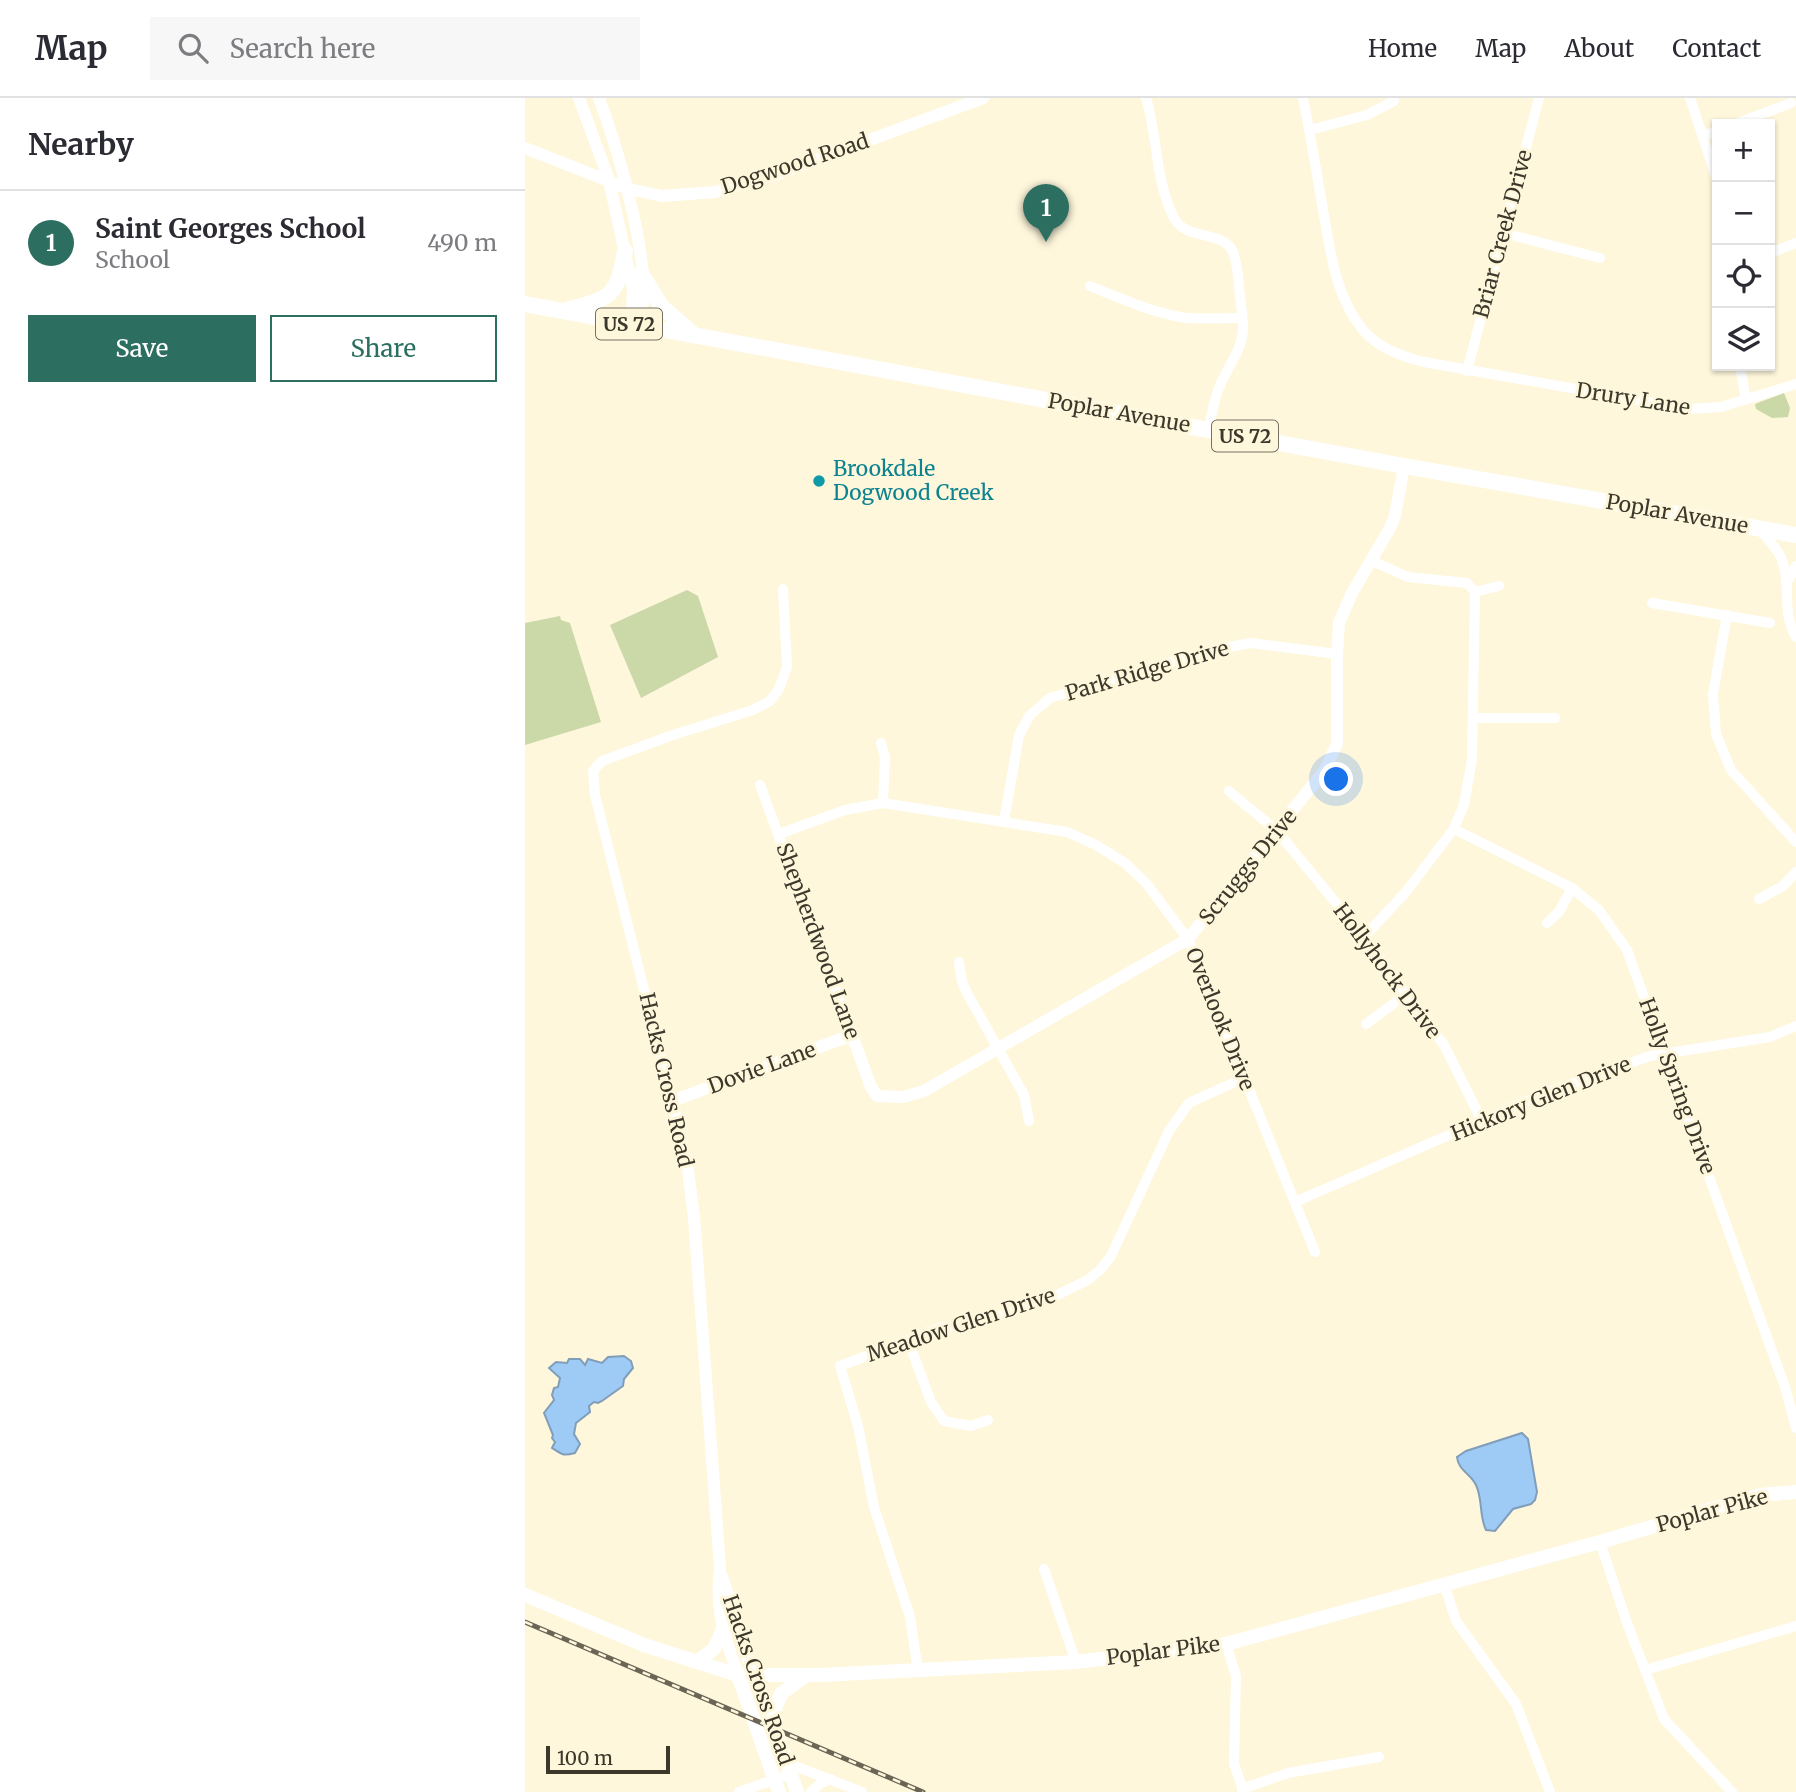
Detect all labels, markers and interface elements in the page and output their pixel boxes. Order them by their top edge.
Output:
search box [150,17,640,80]
text: Map [35,28,108,69]
icon: search [174,29,212,67]
text: Search here [230,32,375,65]
text: Home [1368,33,1437,64]
text: Map [1475,33,1526,64]
text: About [1564,33,1634,64]
text: Contact [1672,33,1761,64]
map controls [1712,119,1775,371]
button: + [1712,119,1775,182]
text: Nearby [28,125,134,163]
street label: Dogwood Road [718,127,872,200]
street label: Briar Creek Drive [1467,147,1538,321]
button: − [1712,182,1775,245]
pin: 1 [1023,184,1069,242]
text: Saint Georges School [95,212,366,245]
text: 1 [46,228,56,257]
text: 490 m [427,228,497,257]
text: School [95,245,170,274]
button: locate [1712,245,1775,308]
road number: US 72 [596,308,662,340]
button: layers [1712,308,1775,371]
button: Save [28,315,256,382]
button: Share [270,315,497,382]
street label: Drury Lane [1574,376,1692,421]
street label: Poplar Avenue [1046,387,1192,438]
road number: US 72 [1212,420,1278,452]
place label: Brookdale Dogwood Creek [833,455,994,506]
marker: Brookdale Dogwood Creek [811,473,827,489]
street label: Poplar Avenue [1604,488,1750,539]
street label: Park Ridge Drive [1062,634,1232,707]
your location [1319,762,1353,796]
street label: Scruggs Drive [1193,803,1302,930]
street label: Shepherdwood Lane [770,839,867,1043]
street label: Hollyhock Drive [1328,898,1447,1044]
street label: Overlook Drive [1180,944,1261,1094]
street label: Hacks Cross Road [633,990,700,1170]
street label: Holly Spring Drive [1633,994,1722,1178]
street label: Dovie Lane [704,1036,820,1100]
street label: Hickory Glen Drive [1447,1050,1635,1147]
street label: Meadow Glen Drive [863,1281,1059,1368]
street label: Poplar Pike [1653,1483,1771,1538]
street label: Hacks Cross Road [717,1591,800,1769]
street label: Poplar Pike [1105,1630,1221,1671]
scale bar [546,1743,670,1775]
text: 100 m [557,1746,613,1770]

